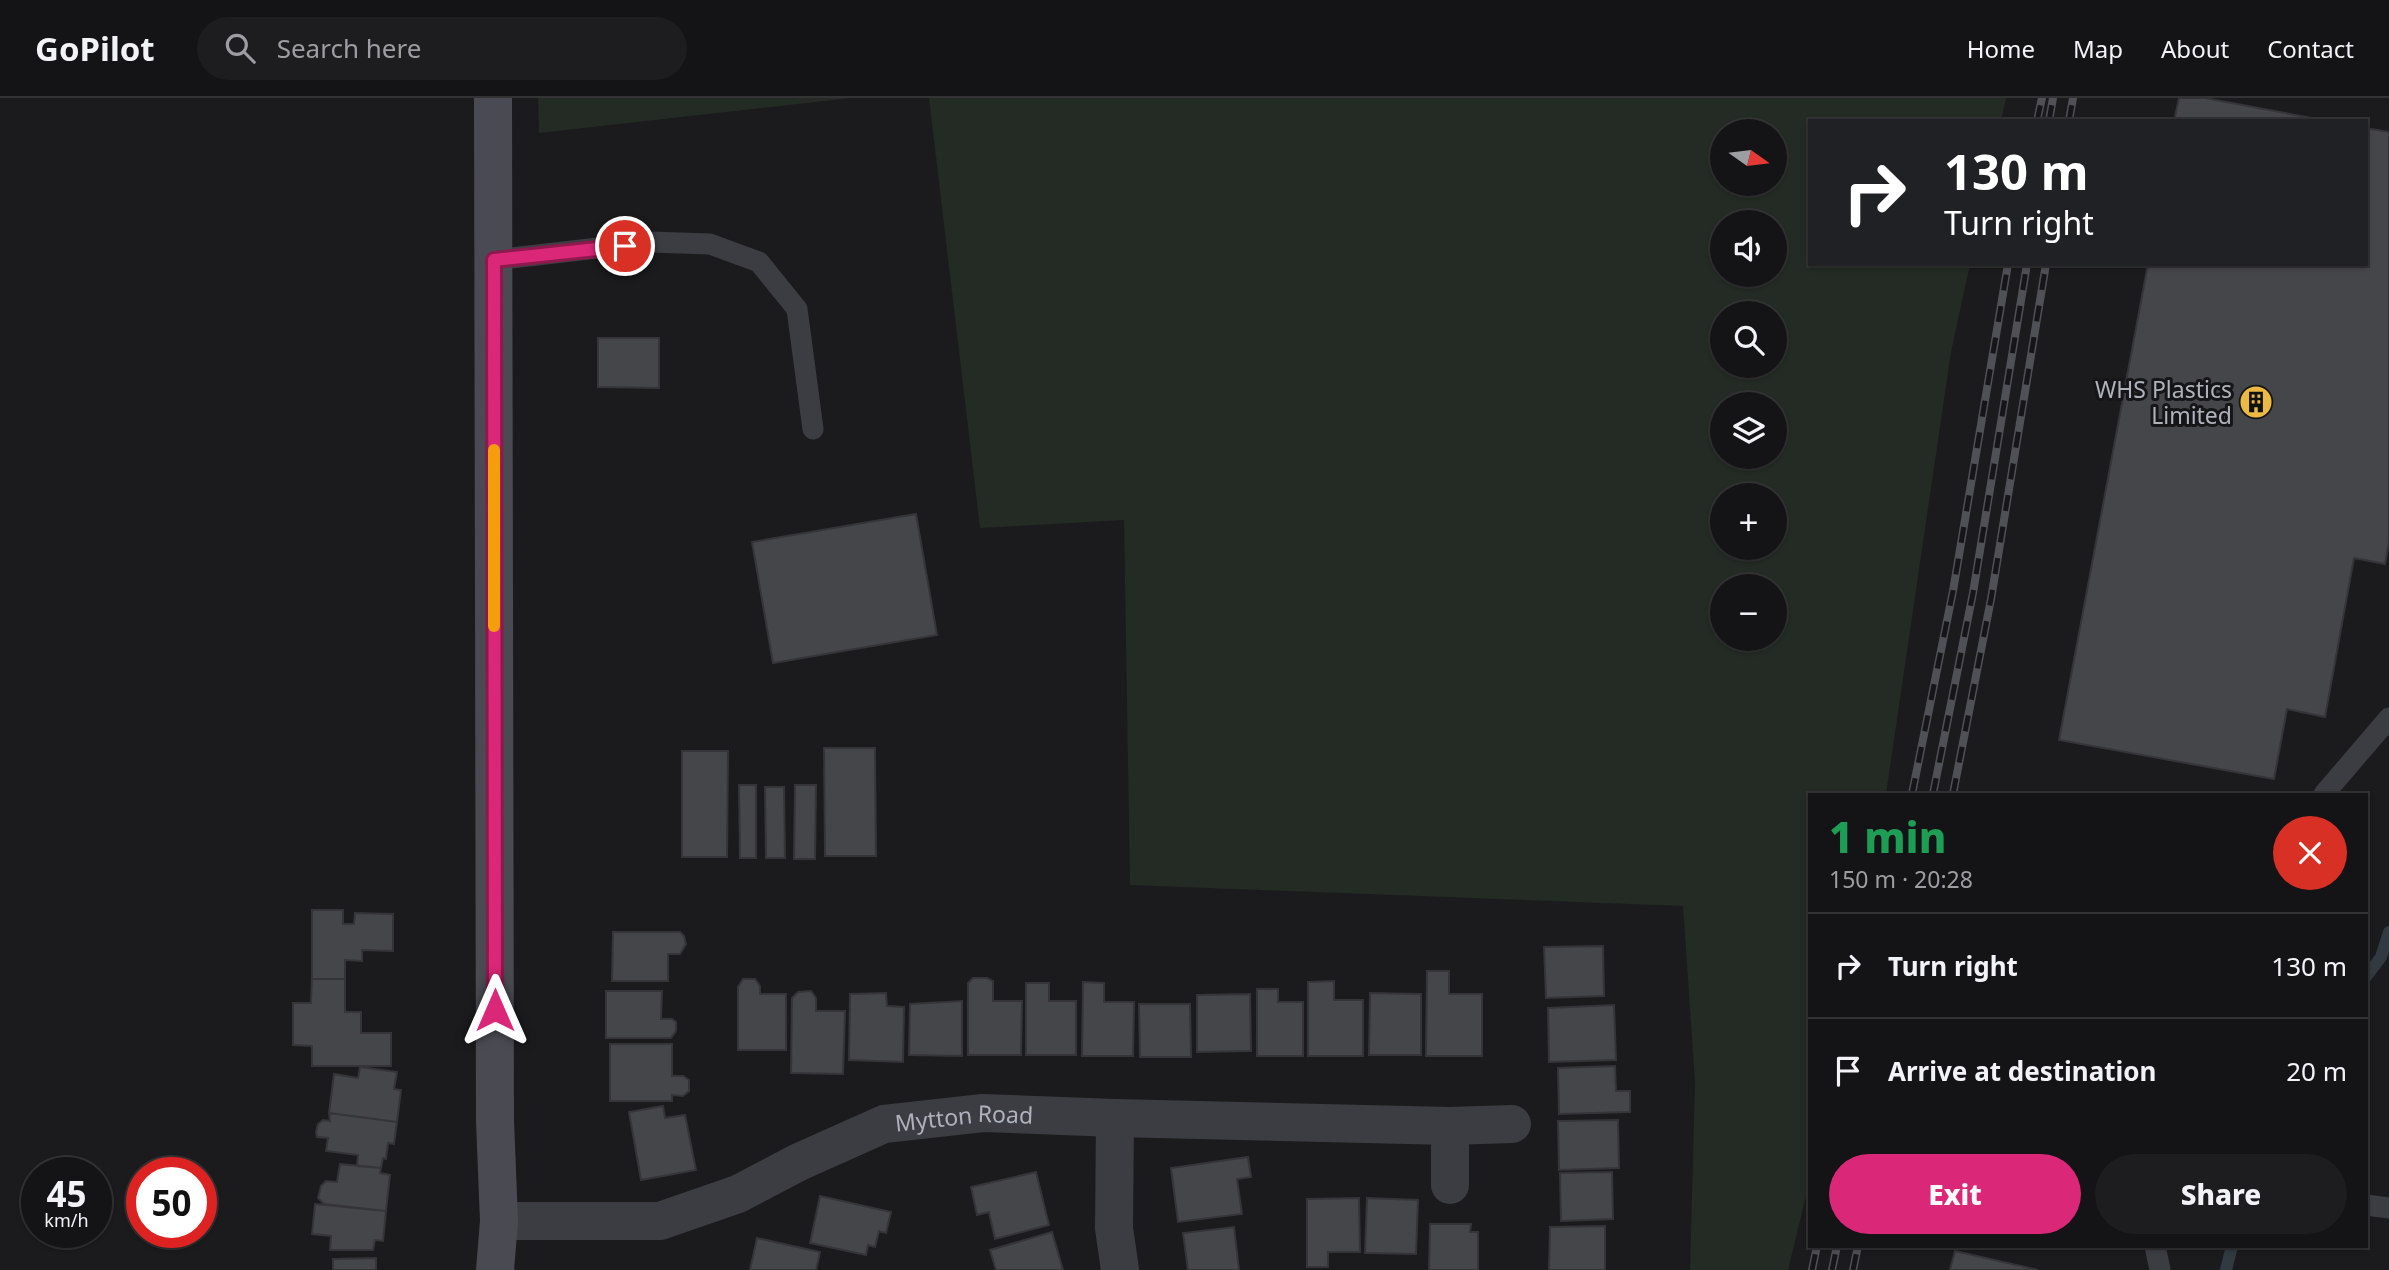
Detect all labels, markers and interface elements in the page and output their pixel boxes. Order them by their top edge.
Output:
search box [197,17,687,80]
text: GoPilot [35,26,155,71]
icon: search [221,29,259,67]
text: Search here [277,30,421,66]
text: Home [1967,32,2035,65]
text: Map [2073,32,2123,65]
text: About [2161,32,2229,65]
text: Contact [2267,32,2354,65]
north arrow [1710,119,1787,196]
map controls [1710,119,1787,651]
text: 130 m [1944,138,2089,204]
icon: right [1829,147,1920,238]
text: Turn right [1944,201,2094,244]
button: sound [1710,210,1787,287]
pin [595,216,655,276]
icon: arrive [606,227,644,265]
button: search [1710,301,1787,378]
place label: WHS Plastics Limited [2095,373,2232,431]
building icon: WHS Plastics Limited [2237,383,2275,421]
button: layers [1710,392,1787,469]
button: + [1710,483,1787,560]
button: − [1710,574,1787,651]
text: 1 min [1829,808,1946,865]
button: close [2273,816,2347,890]
text: 150 m · 20:28 [1829,863,1973,895]
icon: right [1829,947,1867,985]
text: Turn right [1888,948,2018,984]
text: 130 m [2271,948,2347,984]
position arrow [458,973,532,1047]
icon: arrive [1829,1052,1867,1090]
text: Arrive at destination [1888,1053,2157,1089]
text: 20 m [2286,1053,2347,1089]
street label: Mytton Road [893,1097,1034,1139]
button: Exit [1829,1154,2081,1234]
button: Share [2095,1154,2347,1234]
speed limit sign: 50 [126,1157,217,1248]
text: 45 [46,1170,87,1217]
text: km/h [44,1208,89,1232]

